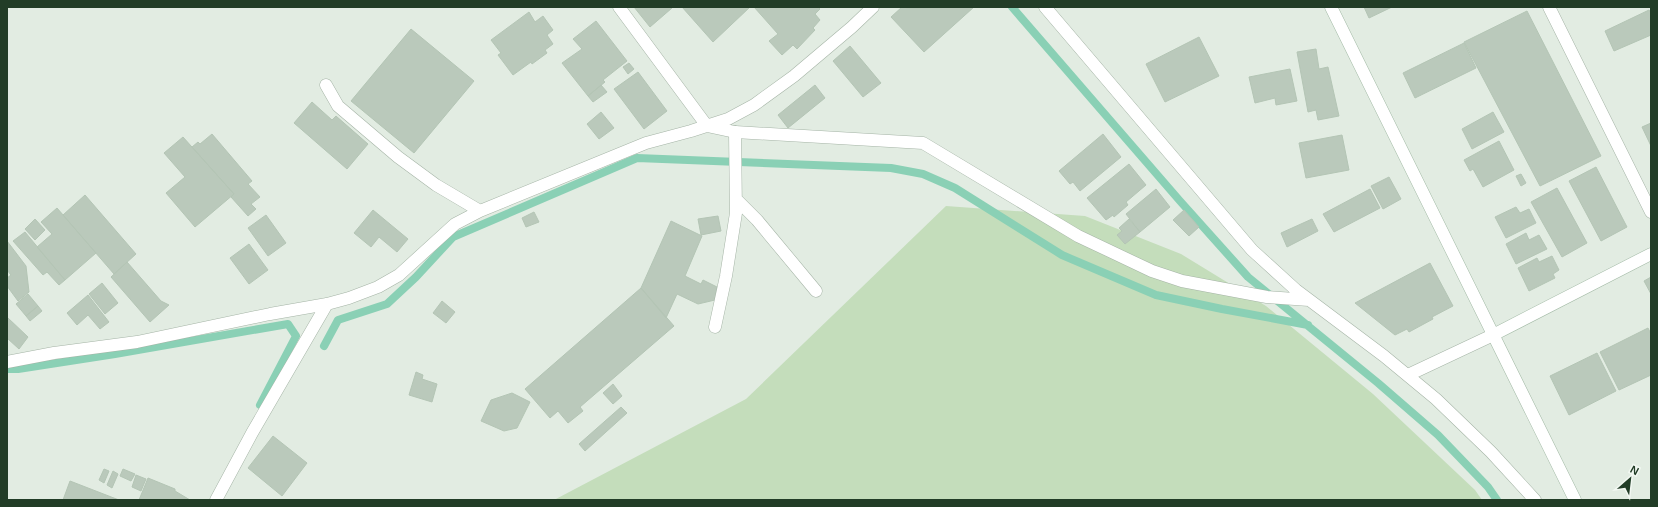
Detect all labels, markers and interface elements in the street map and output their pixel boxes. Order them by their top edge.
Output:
north arrow [1610,459,1650,499]
text: N [1628,463,1641,477]

